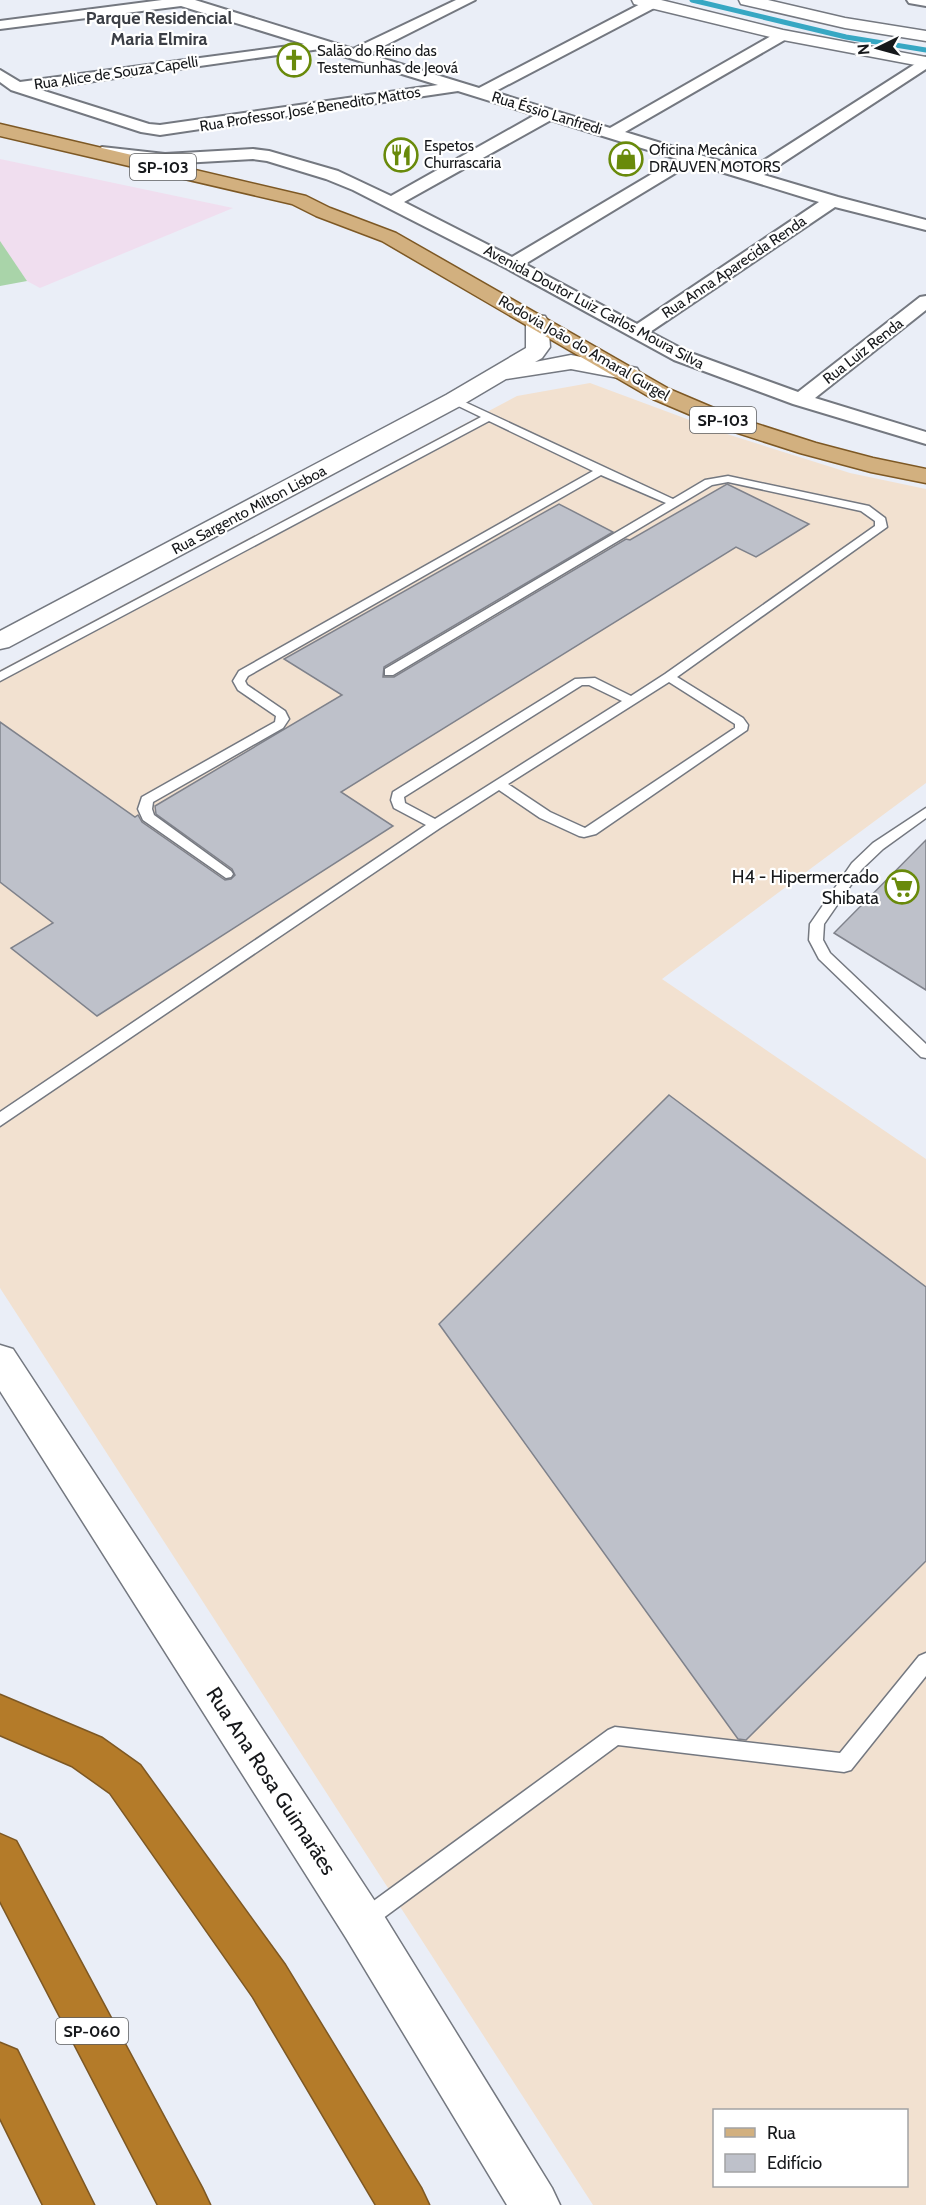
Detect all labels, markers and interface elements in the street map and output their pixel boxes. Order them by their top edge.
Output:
district label: Parque Residencial Maria Elmira [86,7,233,50]
north arrow [848,18,908,78]
church icon: Salão do Reino das Testemunhas de Jeová [276,42,312,78]
place label: Salão do Reino das Testemunhas de Jeová [317,42,459,77]
text: N [854,43,874,56]
street label: Rua Alice de Souza Capelli [33,53,199,93]
street label: Rua Professor José Benedito Mattos [198,83,422,135]
street label: Rua Éssio Lanfredi [490,87,605,138]
restaurant icon: Espetos Churrascaria [383,137,419,173]
place label: Espetos Churrascaria [424,137,502,172]
shop icon: Oficina Mecânica DRAUVEN MOTORS [608,141,644,177]
place label: Oficina Mecânica DRAUVEN MOTORS [649,141,781,176]
road number: SP-103 [130,154,196,180]
street label: Rua Anna Aparecida Renda [658,212,810,322]
street label: Avenida Doutor Luiz Carlos Moura Silva [481,241,708,373]
street label: Rodovia João do Amaral Gurgel [495,292,673,405]
street label: Rua Luiz Renda [819,314,907,388]
road number: SP-103 [690,407,756,433]
street label: Rua Sargento Milton Lisboa [169,461,330,558]
place label: H4 - Hipermercado Shibata [732,866,879,909]
supermarket icon: H4 - Hipermercado Shibata [884,869,920,905]
street label: Rua Ana Rosa Guimarães [201,1682,342,1880]
road number: SP-060 [56,2018,128,2044]
legend [713,2109,908,2187]
text: Rua [767,2122,796,2144]
text: Edifício [767,2152,822,2174]

